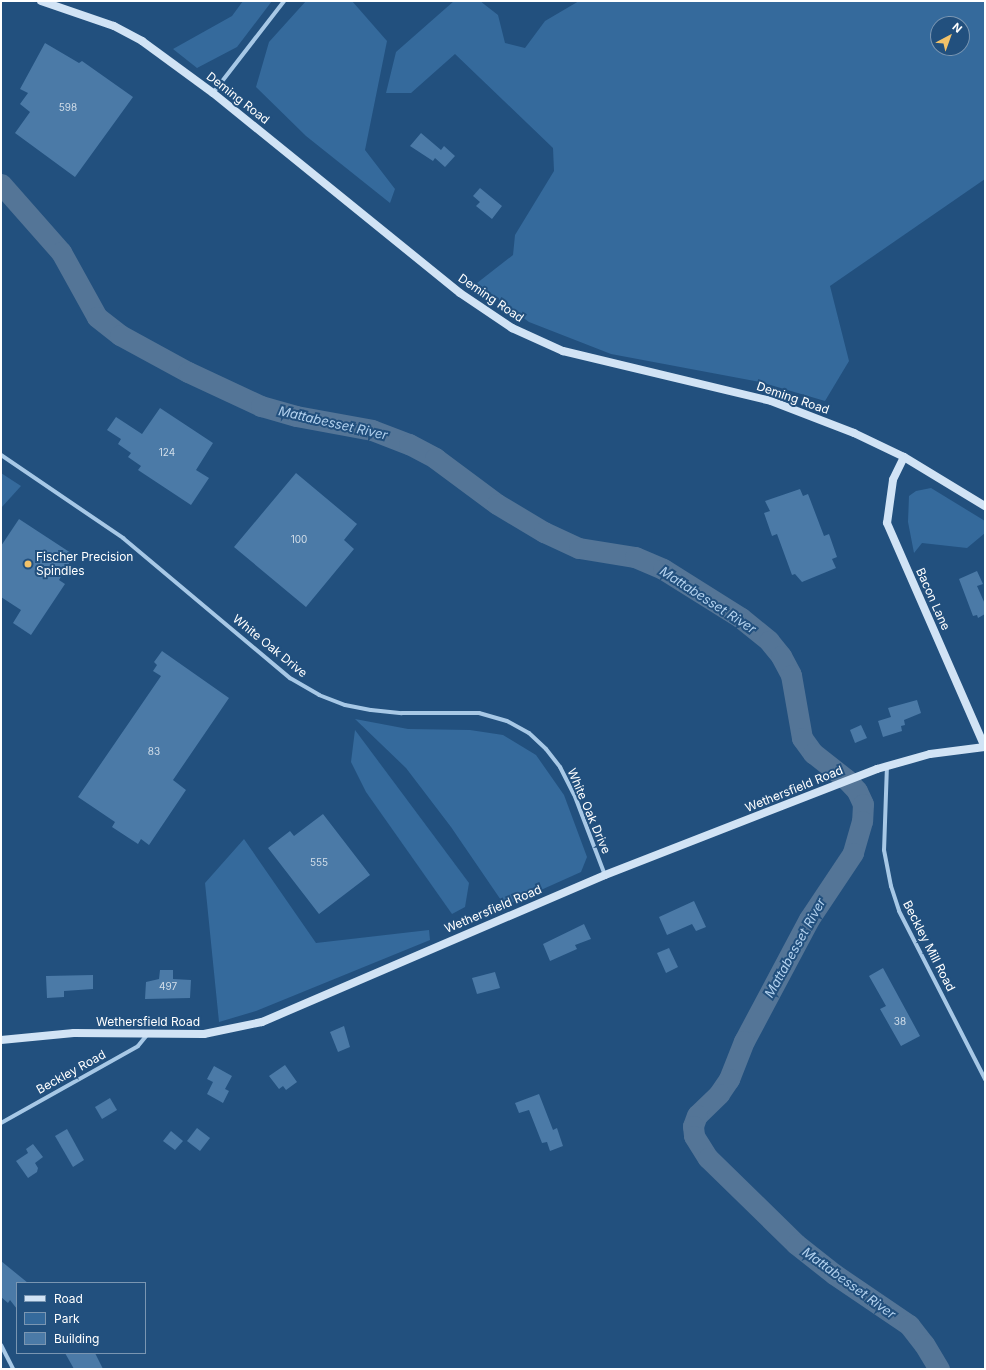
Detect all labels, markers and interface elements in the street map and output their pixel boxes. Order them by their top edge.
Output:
north arrow [930,16,970,56]
text: N [949,20,965,36]
street label: Deming Road [204,69,272,127]
house number: 598 [59,102,77,114]
street label: Deming Road [456,271,526,325]
street label: Deming Road [755,379,831,417]
water label: Mattabesset River [277,403,389,443]
house number: 124 [159,447,175,459]
house number: 100 [291,534,307,546]
place label: Fischer Precision Spindles [36,550,133,578]
marker: Fischer Precision Spindles [23,559,33,569]
water label: Mattabesset River [657,563,759,637]
street label: Bacon Lane [913,566,953,632]
street label: White Oak Drive [230,612,310,680]
house number: 83 [148,746,160,758]
street label: Wethersfield Road [743,763,845,815]
street label: White Oak Drive [564,766,614,856]
house number: 555 [310,857,328,869]
street label: Wethersfield Road [442,882,544,936]
water label: Mattabesset River [761,896,829,1000]
street label: Beckley Mill Road [900,898,958,994]
house number: 497 [159,981,177,993]
street label: Wethersfield Road [96,1015,200,1029]
house number: 38 [894,1016,906,1028]
street label: Beckley Road [34,1047,108,1097]
water label: Mattabesset River [799,1244,899,1322]
legend [16,1282,146,1354]
text: Road [54,1291,83,1306]
text: Park [54,1311,80,1326]
text: Building [54,1331,99,1346]

